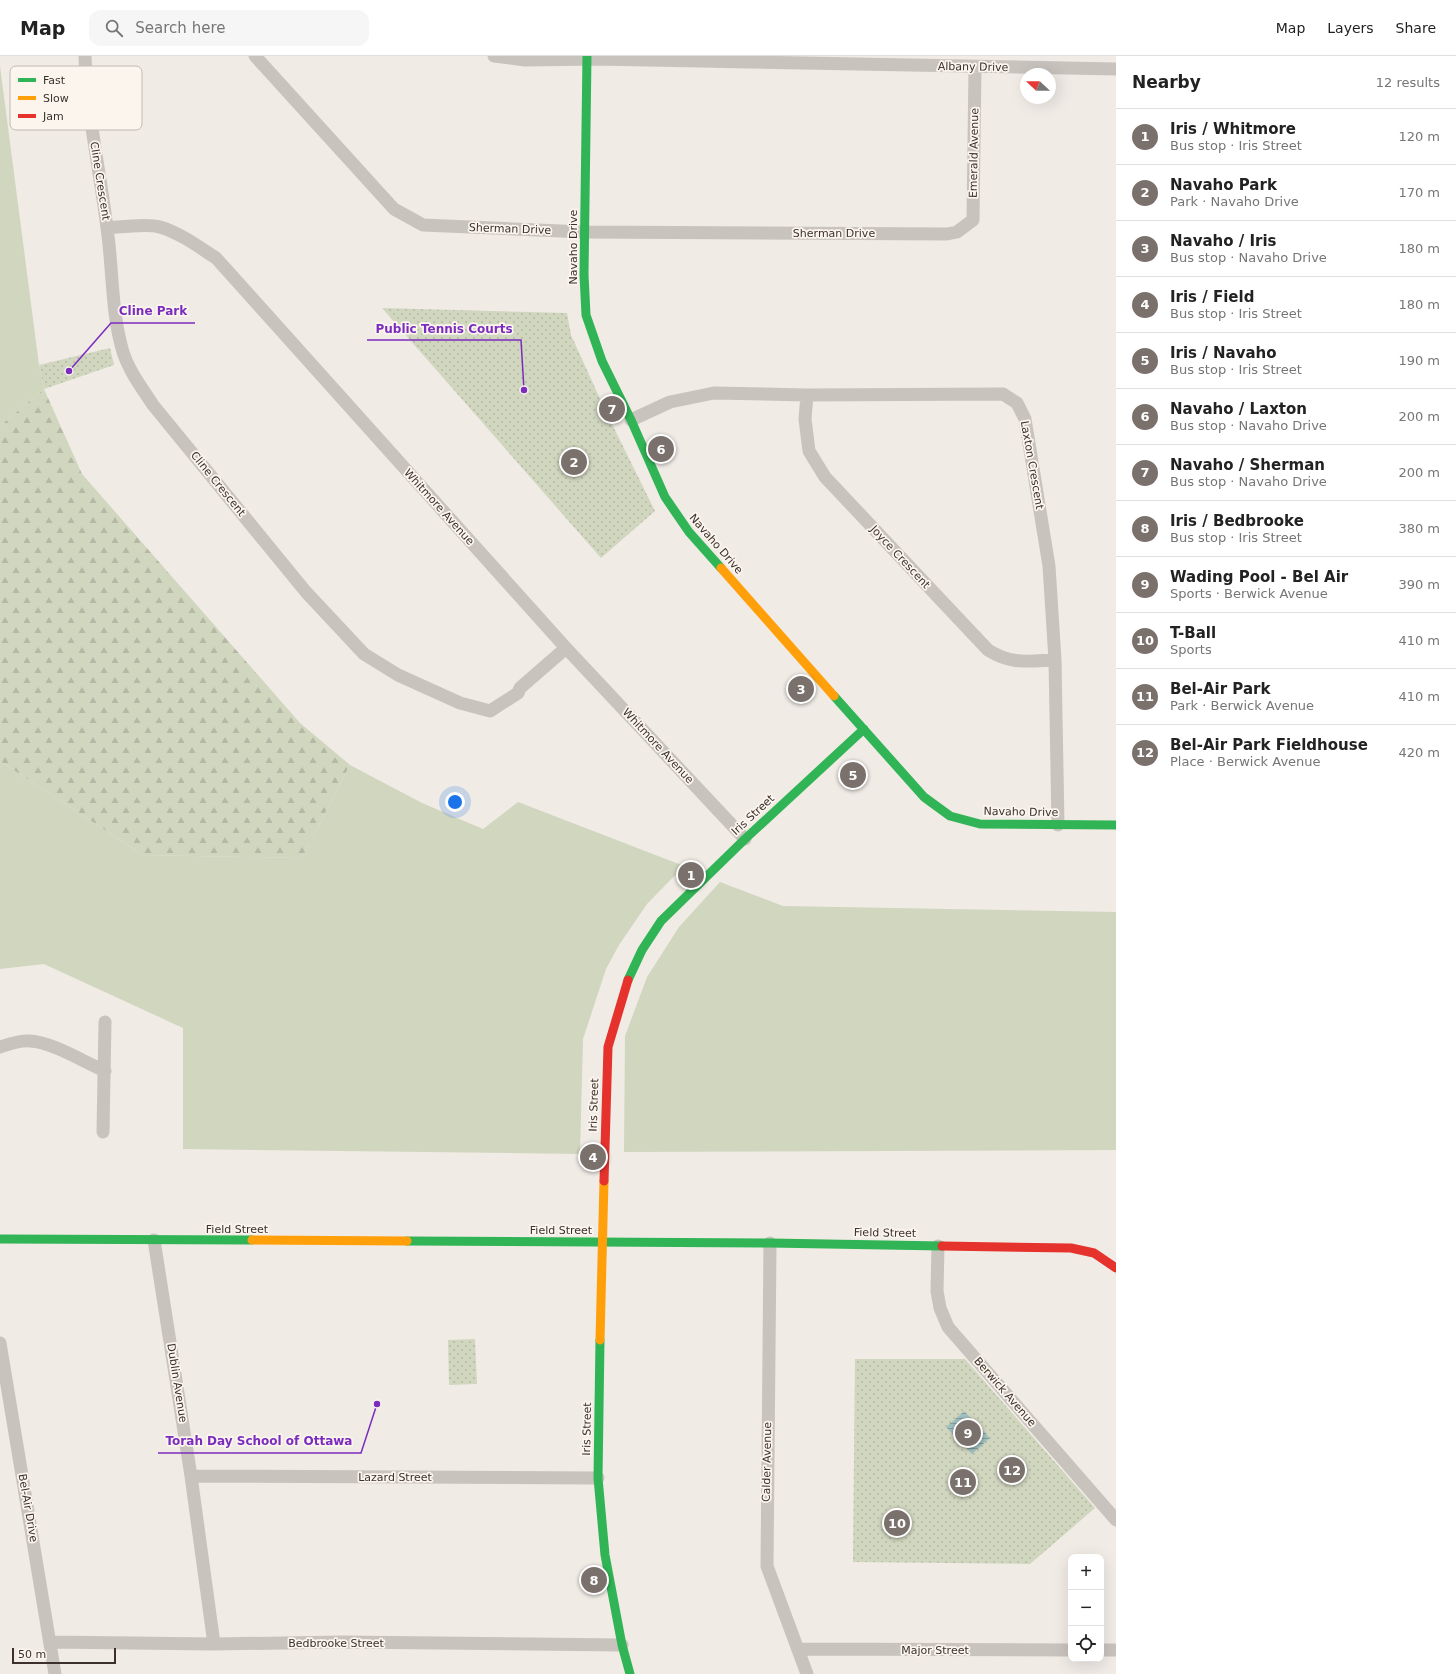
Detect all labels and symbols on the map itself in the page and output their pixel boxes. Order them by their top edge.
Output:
street label: Albany Drive [938,60,1009,74]
legend [10,66,142,130]
north arrow [1020,68,1056,104]
text: Fast [43,74,66,87]
text: Slow [43,92,69,105]
street label: Emerald Avenue [967,108,981,198]
text: Jam [42,110,64,123]
street label: Cline Crescent [87,141,113,222]
street label: Navaho Drive [567,209,580,284]
street label: Sherman Drive [469,221,552,237]
street label: Sherman Drive [793,227,875,240]
callout: Cline Park [111,299,195,323]
text: Cline Park [119,304,188,318]
callout: Public Tennis Courts [367,316,521,340]
text: Public Tennis Courts [375,322,513,336]
pin: 7 [599,394,625,424]
street label: Laxton Crescent [1018,420,1046,511]
pin: 6 [648,434,674,464]
pin: 2 [561,447,587,477]
street label: Cline Crescent [188,449,249,520]
street label: Whitmore Avenue [401,466,477,548]
street label: Navaho Drive [687,512,746,577]
street label: Joyce Crescent [867,522,933,592]
pin: 3 [788,674,814,704]
street label: Whitmore Avenue [620,706,696,786]
pin: 5 [840,760,866,790]
your location [445,792,465,812]
street label: Iris Street [729,792,777,838]
street label: Navaho Drive [984,805,1059,819]
pin: 1 [678,860,704,890]
street label: Iris Street [587,1077,601,1132]
pin: 4 [580,1142,606,1172]
street label: Field Street [206,1223,269,1236]
street label: Field Street [530,1224,593,1237]
street label: Field Street [854,1226,917,1240]
street label: Dublin Avenue [164,1343,190,1424]
street label: Berwick Avenue [971,1355,1039,1430]
street label: Iris Street [580,1401,594,1456]
pin: 9 [955,1418,981,1448]
street label: Calder Avenue [760,1422,774,1502]
callout: Torah Day School of Ottawa [158,1429,361,1453]
text: Torah Day School of Ottawa [166,1434,352,1448]
pin: 12 [999,1455,1025,1485]
pin: 11 [950,1467,976,1497]
street label: Lazard Street [358,1471,432,1484]
street label: Bel-Air Drive [16,1473,40,1543]
pin: 10 [884,1508,910,1538]
pin: 8 [581,1565,607,1595]
street label: Bedbrooke Street [288,1637,385,1650]
street label: Major Street [901,1644,969,1657]
scale bar [12,1646,116,1665]

